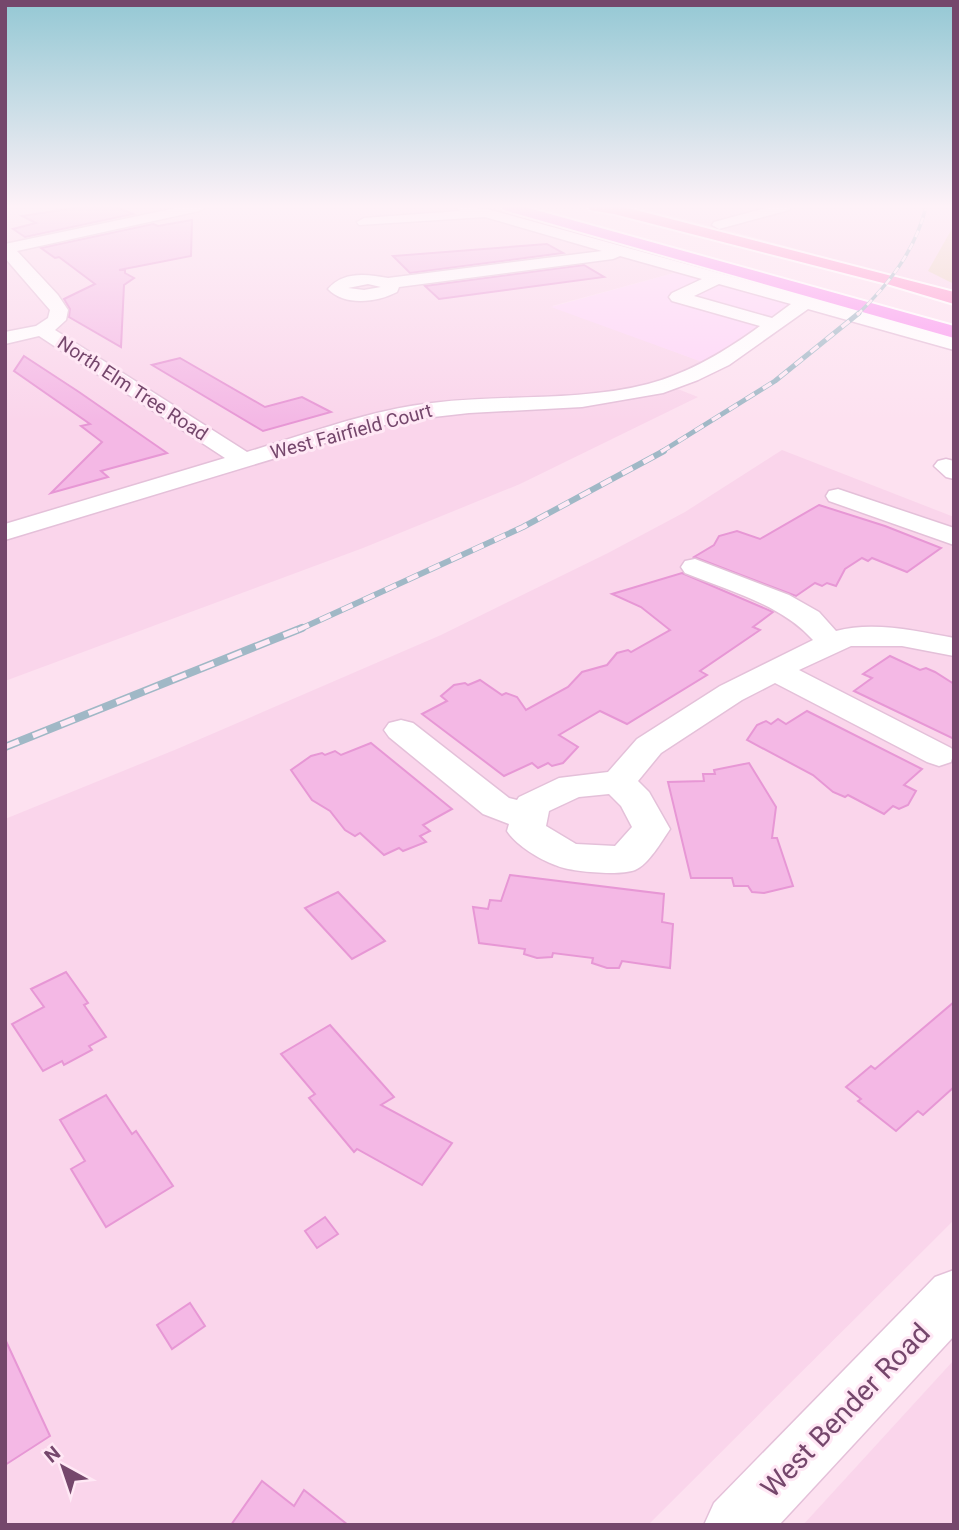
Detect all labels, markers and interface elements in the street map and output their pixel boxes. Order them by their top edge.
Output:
street label: North Elm Tree Road [53,331,212,446]
street label: West Fairfield Court [268,399,434,464]
street label: West Bender Road [754,1317,937,1504]
north arrow [28,1432,98,1502]
text: N [40,1441,65,1467]

